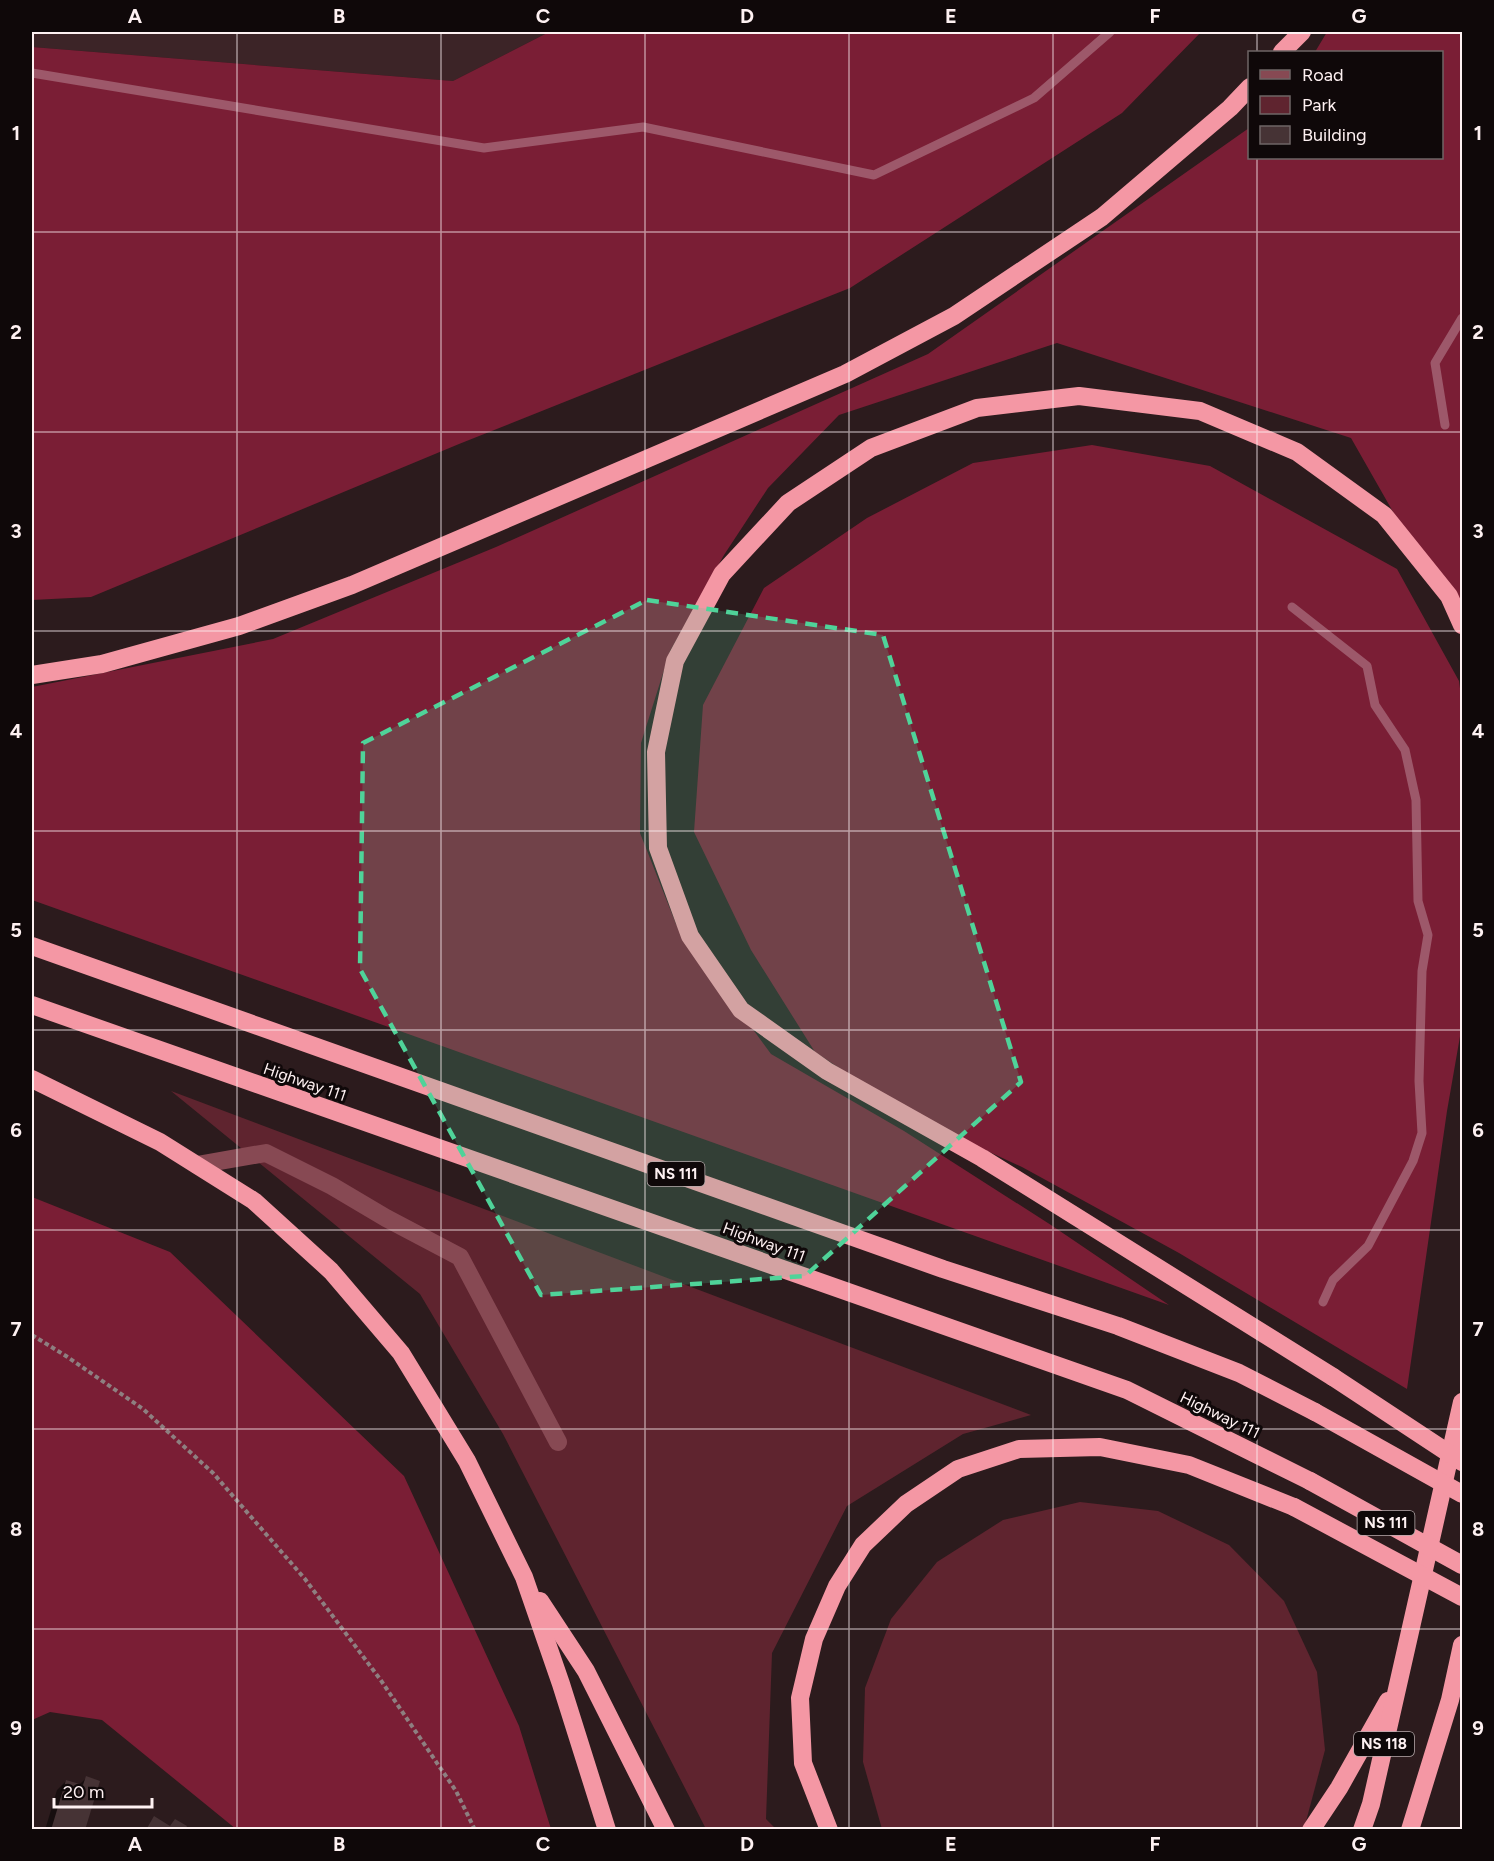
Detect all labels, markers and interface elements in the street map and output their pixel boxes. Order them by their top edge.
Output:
text: A [128,4,143,28]
text: B [333,4,345,28]
text: C [536,4,550,28]
text: D [740,4,754,28]
text: E [945,4,957,28]
text: F [1149,4,1161,28]
text: G [1352,4,1367,28]
legend [1248,51,1443,159]
text: Road [1302,64,1343,86]
text: Park [1302,94,1337,116]
text: 1 [12,121,20,145]
text: 1 [1474,121,1482,145]
text: Building [1302,124,1367,146]
text: 2 [10,320,22,344]
text: 2 [1472,320,1484,344]
text: 3 [10,519,22,543]
text: 3 [1472,519,1484,543]
text: 4 [10,719,23,743]
text: 4 [1472,719,1485,743]
text: 5 [10,918,22,942]
text: 5 [1472,918,1484,942]
street label: Highway 111 [261,1059,349,1105]
text: 6 [10,1118,22,1142]
text: 6 [1472,1118,1484,1142]
road number: NS 111 [648,1162,704,1186]
street label: Highway 111 [720,1218,808,1266]
text: 7 [10,1317,22,1341]
text: 7 [1472,1317,1484,1341]
street label: Highway 111 [1177,1387,1263,1443]
road number: NS 111 [1358,1511,1414,1535]
text: 8 [10,1517,22,1541]
text: 8 [1472,1517,1484,1541]
text: 9 [10,1716,22,1740]
text: 9 [1472,1716,1484,1740]
road number: NS 118 [1354,1732,1414,1756]
scale bar [54,1771,152,1809]
text: 20 m [63,1781,104,1803]
text: A [128,1832,143,1856]
text: B [333,1832,345,1856]
text: C [536,1832,550,1856]
text: D [740,1832,754,1856]
text: E [945,1832,957,1856]
text: F [1149,1832,1161,1856]
text: G [1352,1832,1367,1856]

